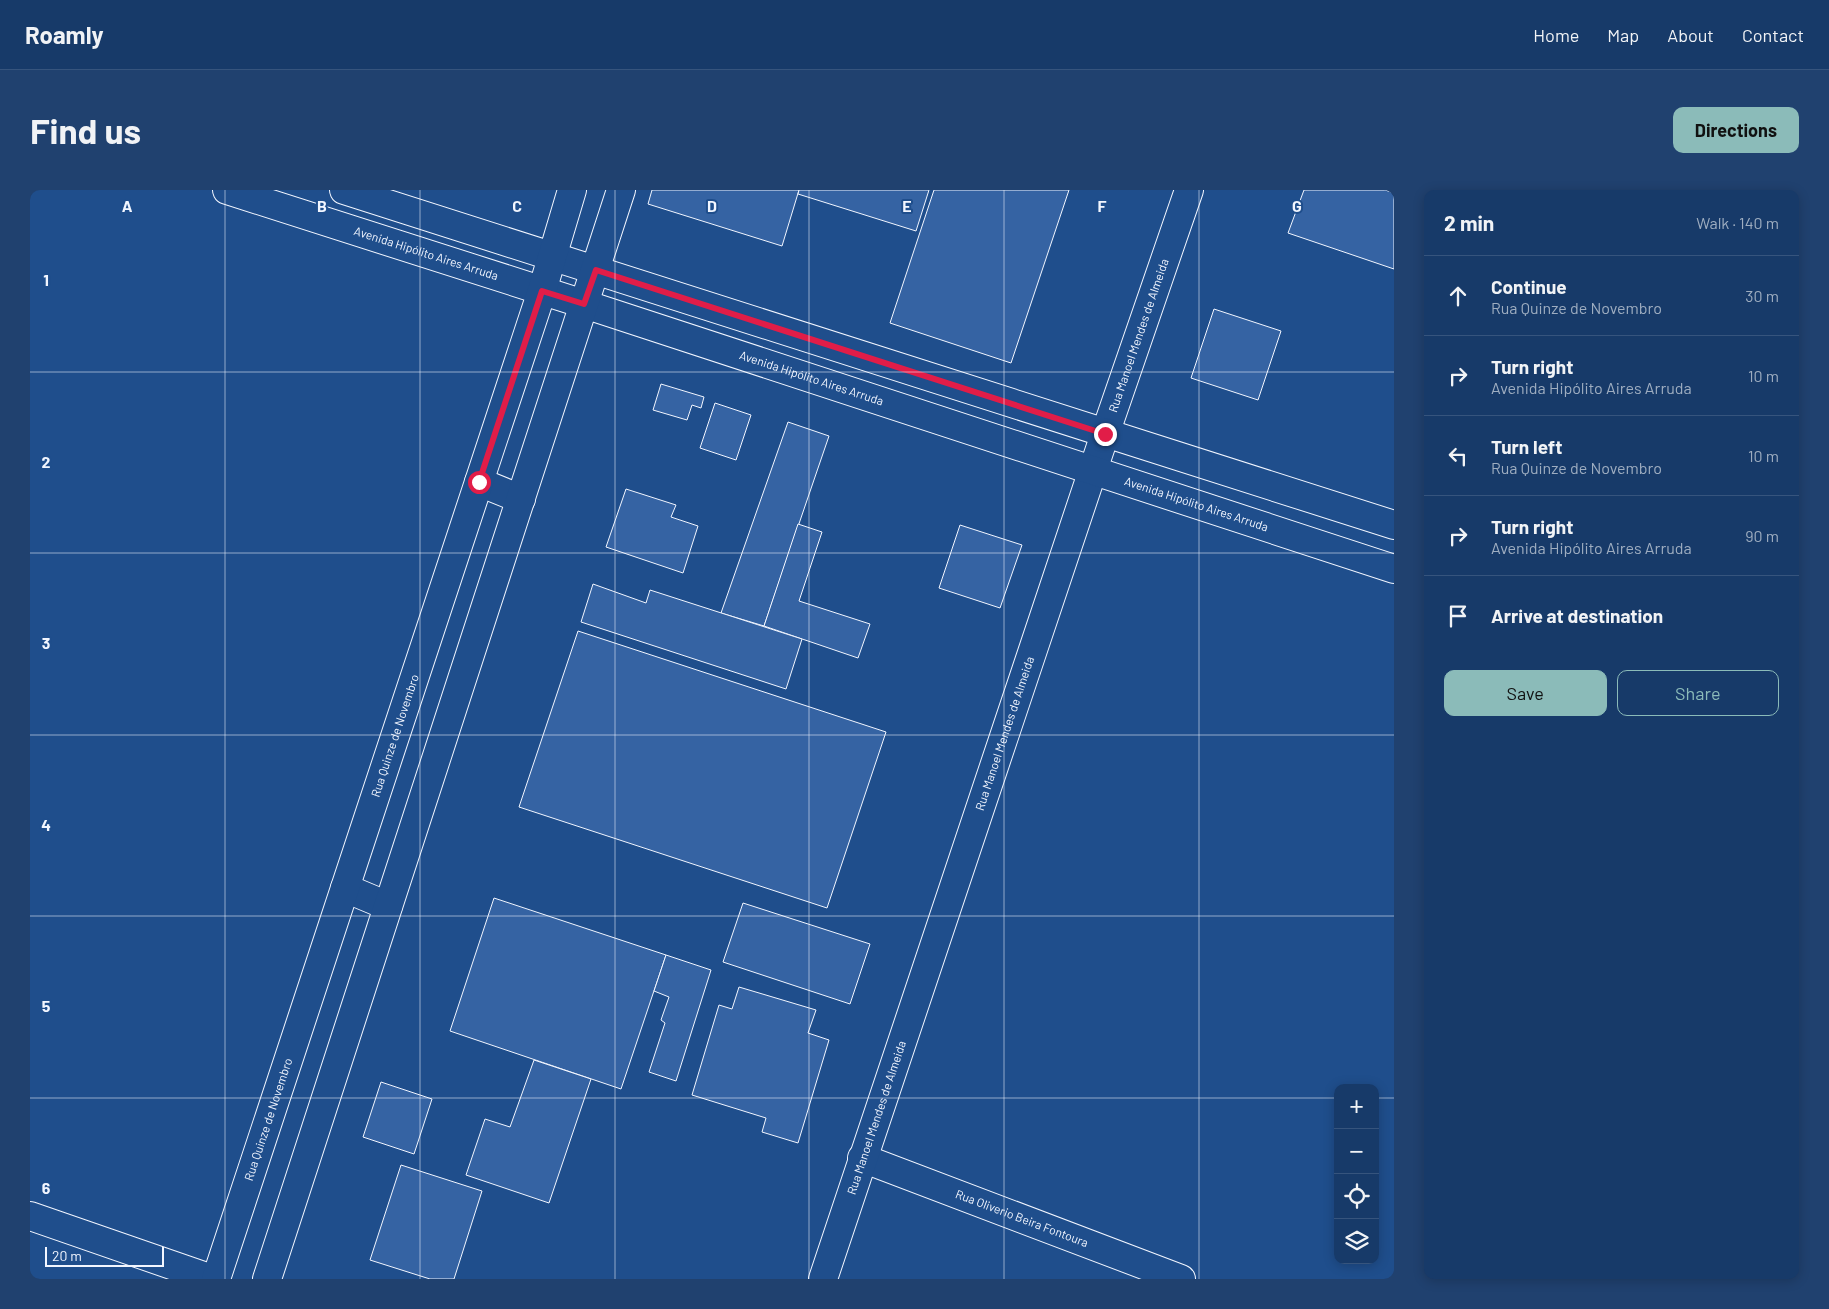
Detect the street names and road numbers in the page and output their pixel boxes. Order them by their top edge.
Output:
street label: Avenida Hipólito Aires Arruda [352,223,500,282]
street label: Rua Manoel Mendes de Almeida [1105,257,1171,414]
street label: Avenida Hipólito Aires Arruda [738,347,885,408]
street label: Avenida Hipólito Aires Arruda [1123,473,1270,533]
street label: Rua Manoel Mendes de Almeida [972,654,1036,812]
street label: Rua Quinze de Novembro [368,672,421,799]
street label: Rua Manoel Mendes de Almeida [844,1039,908,1196]
street label: Rua Quinze de Novembro [241,1056,294,1182]
street label: Rua Oliverio Beira Fontoura [954,1186,1091,1249]

